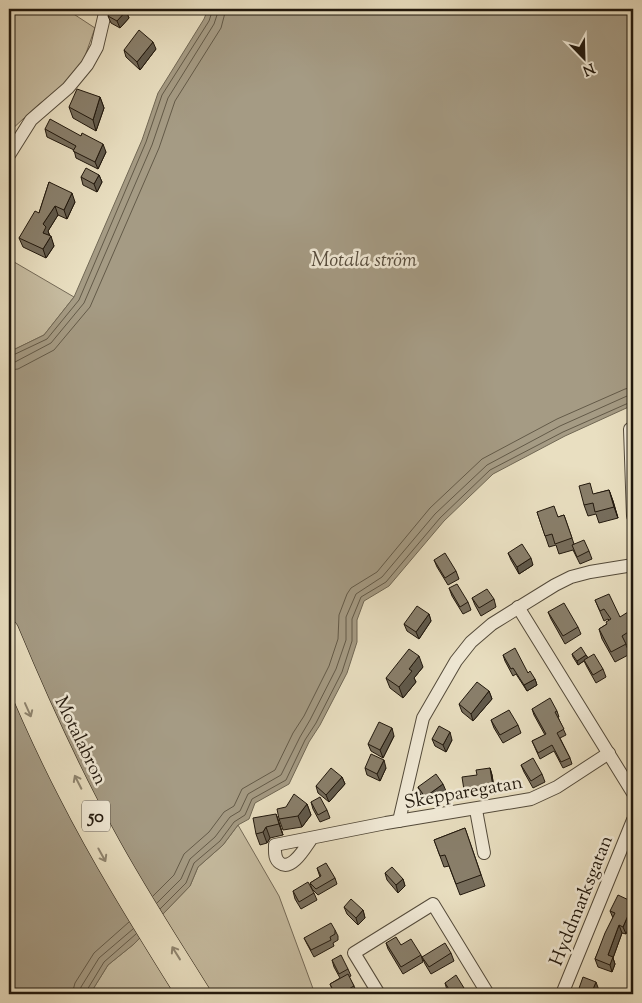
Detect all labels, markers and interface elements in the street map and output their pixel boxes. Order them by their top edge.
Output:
north arrow [560,32,610,82]
text: N [579,57,597,80]
water label: Motala ström [311,247,417,276]
street label: Motalabron [47,692,113,790]
one-way arrow [24,702,34,717]
street label: Skepparegatan [402,770,525,817]
one-way arrow [73,774,83,789]
road number: 50 [82,800,110,831]
street label: Hyddmarksgatan [544,832,621,970]
one-way arrow [97,848,107,862]
one-way arrow [171,946,181,960]

